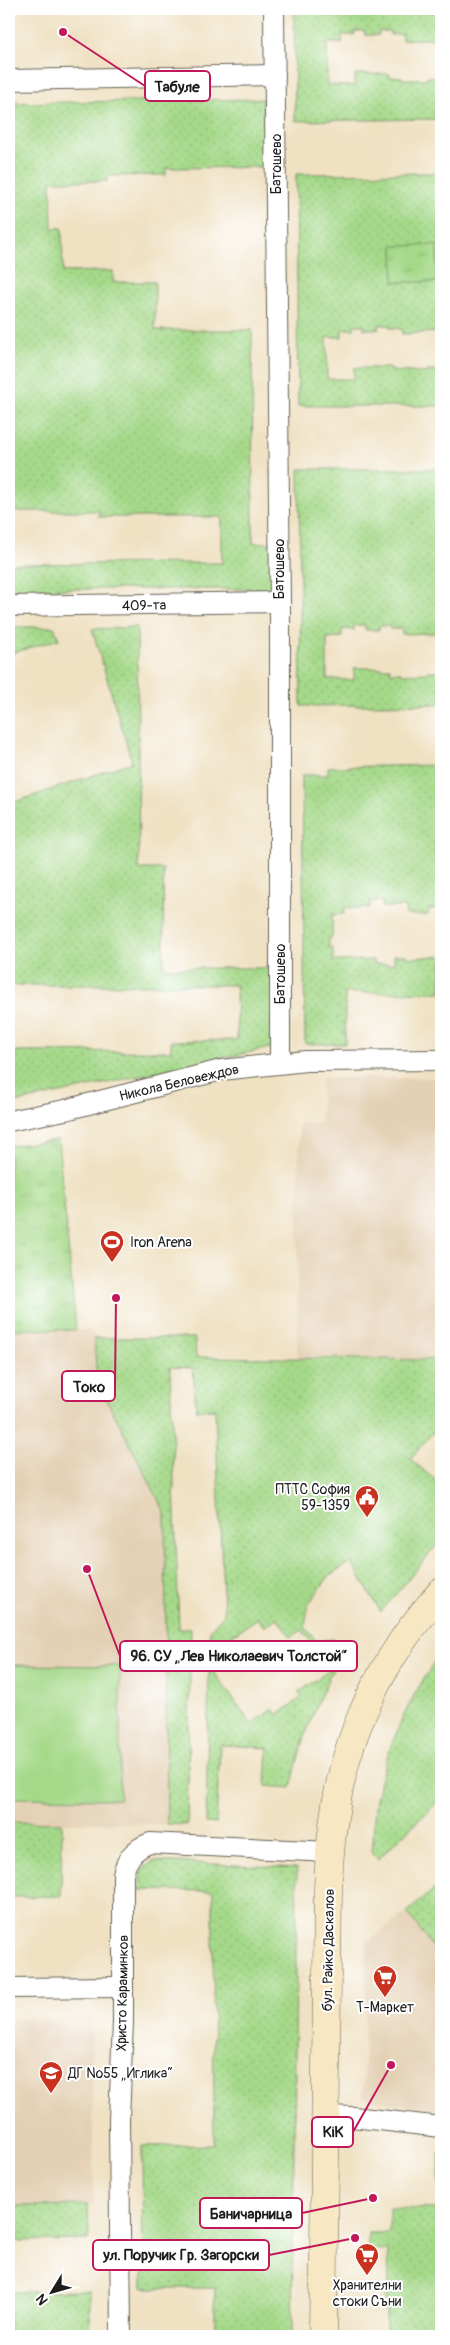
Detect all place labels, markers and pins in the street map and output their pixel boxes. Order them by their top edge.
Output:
callout: Табуле [145,71,210,101]
sports icon: Iron Arena [99,1229,125,1263]
place label: Iron Arena [130,1234,192,1251]
callout: Токо [62,1371,115,1401]
place label: ПТТС София 59-1359 [276,1481,350,1514]
public building icon: ПТТС София 59-1359 [354,1484,380,1518]
callout: 96. СУ „Лев Николаевич Толстой“ [120,1641,357,1671]
supermarket icon: Т-Маркет [372,1964,398,1998]
place label: Т-Маркет [356,1999,414,2016]
school or university icon: ДГ №55 „Иглика“ [38,2060,64,2094]
place label: ДГ №55 „Иглика“ [67,2065,173,2082]
callout: KiK [312,2117,353,2147]
callout: Баничарница [200,2198,302,2228]
callout: ул. Поручик Гр. Загорски [93,2240,269,2270]
supermarket icon: Хранителни стоки Съни [354,2242,380,2276]
place label: Хранителни стоки Съни [333,2277,401,2310]

